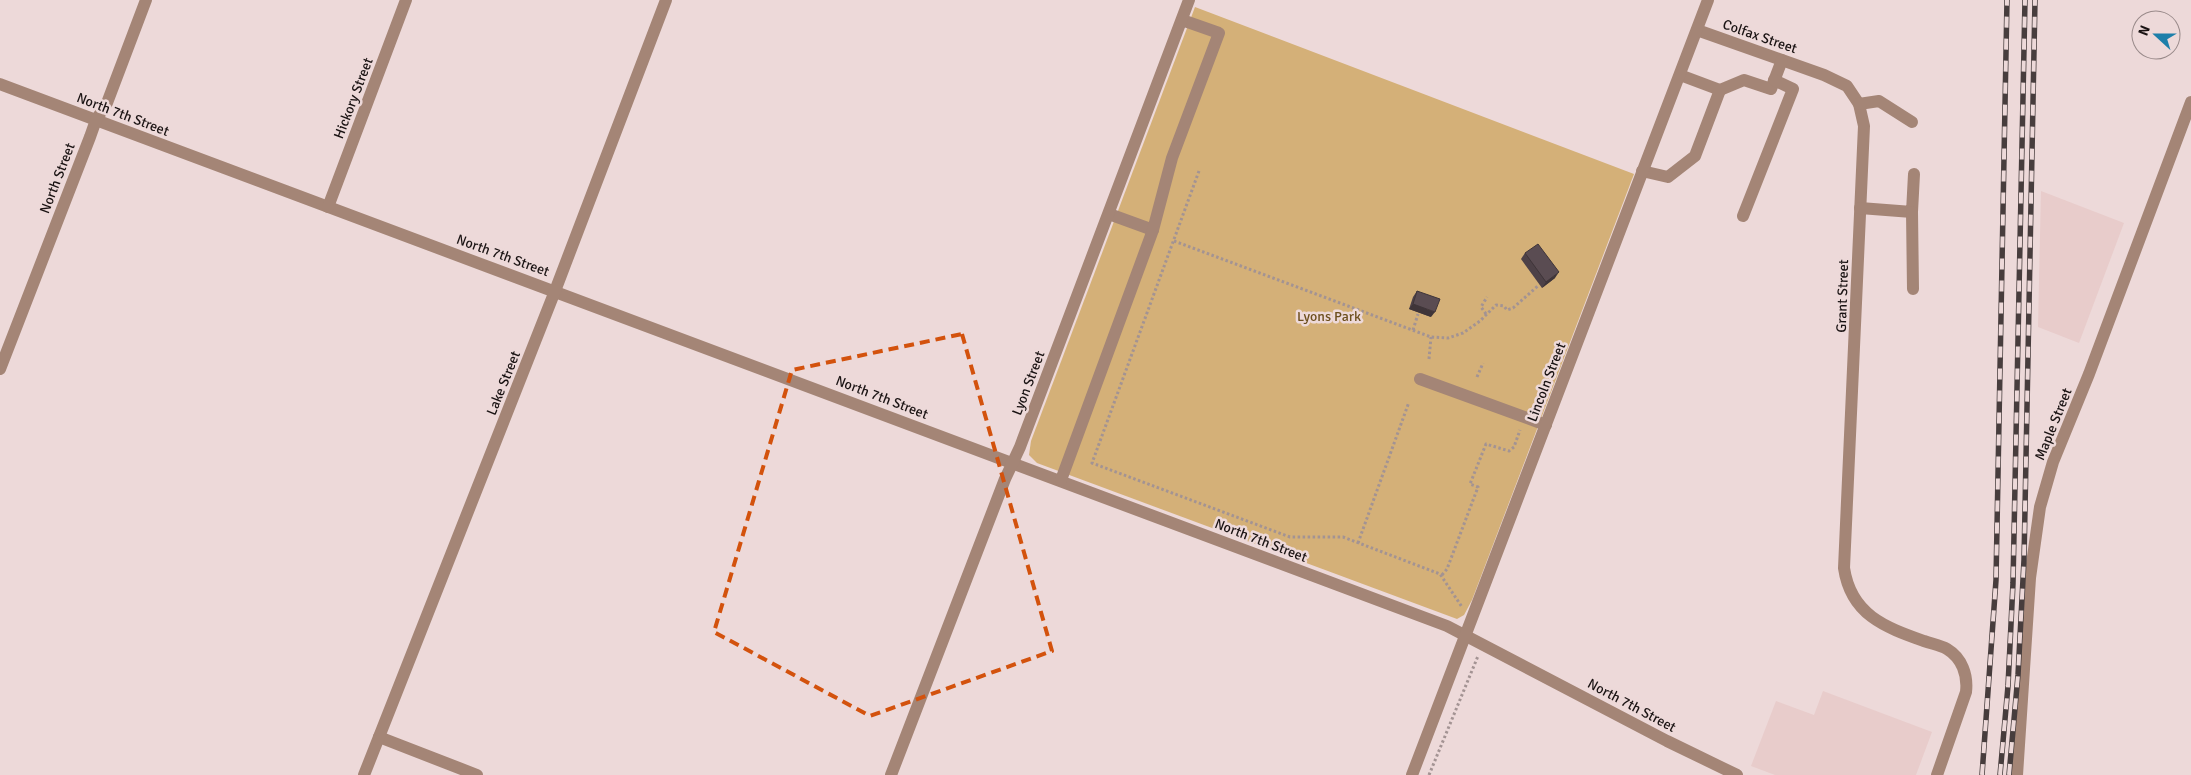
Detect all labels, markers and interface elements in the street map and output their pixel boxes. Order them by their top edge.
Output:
north arrow [2131,10,2181,60]
street label: Colfax Street [1720,16,1799,57]
text: N [2135,23,2154,38]
street label: Hickory Street [330,55,377,141]
street label: North 7th Street [74,89,171,140]
street label: North Street [36,140,79,216]
street label: North 7th Street [454,231,552,280]
street label: Grant Street [1833,259,1852,333]
park label: Lyons Park [1297,308,1361,325]
street label: Lincoln Street [1524,340,1569,424]
street label: Lake Street [483,349,524,418]
street label: Lyon Street [1008,349,1049,418]
street label: North 7th Street [833,372,930,423]
street label: Maple Street [2031,386,2076,463]
street label: North 7th Street [1212,515,1309,566]
street label: North 7th Street [1585,675,1679,736]

